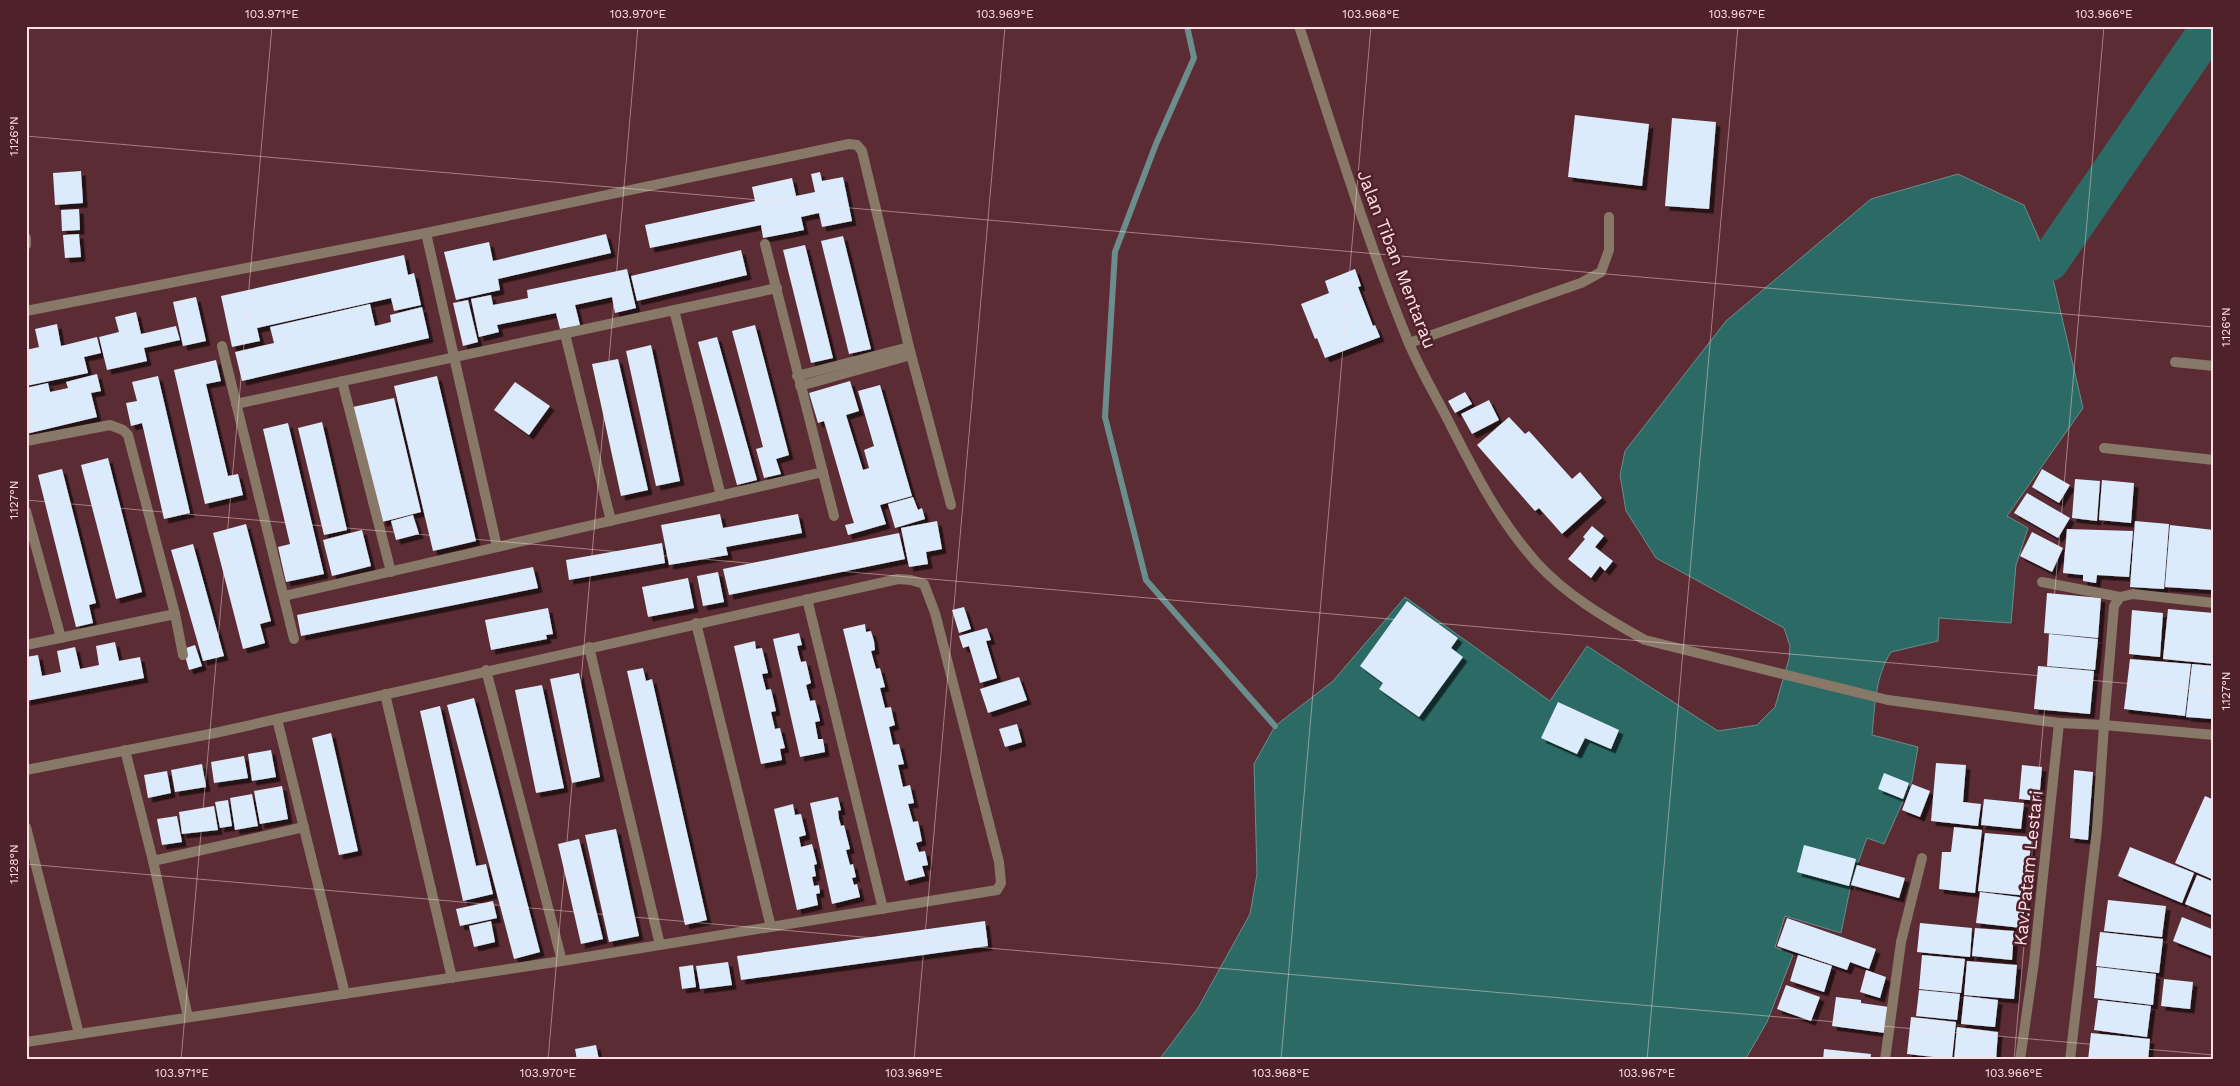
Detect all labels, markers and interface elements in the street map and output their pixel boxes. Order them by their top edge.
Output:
text: 103.971°E [245,7,299,21]
text: 103.970°E [610,7,667,21]
text: 103.969°E [976,7,1034,21]
text: 103.968°E [1342,7,1400,21]
text: 103.967°E [1709,7,1766,21]
text: 103.966°E [2075,7,2133,21]
text: 1.126°N [7,116,21,156]
street label: Jalan Tiban Mentarau [1353,167,1441,351]
text: 1.126°N [2219,307,2233,347]
text: 1.127°N [7,481,21,519]
text: 1.127°N [2219,672,2233,710]
street label: Kav.Patam Lestari [2009,789,2047,947]
text: 1.128°N [7,844,21,884]
text: 103.971°E [155,1066,209,1080]
text: 103.970°E [520,1066,577,1080]
text: 103.969°E [885,1066,943,1080]
text: 103.968°E [1252,1066,1310,1080]
text: 103.967°E [1619,1066,1676,1080]
text: 103.966°E [1985,1066,2043,1080]

